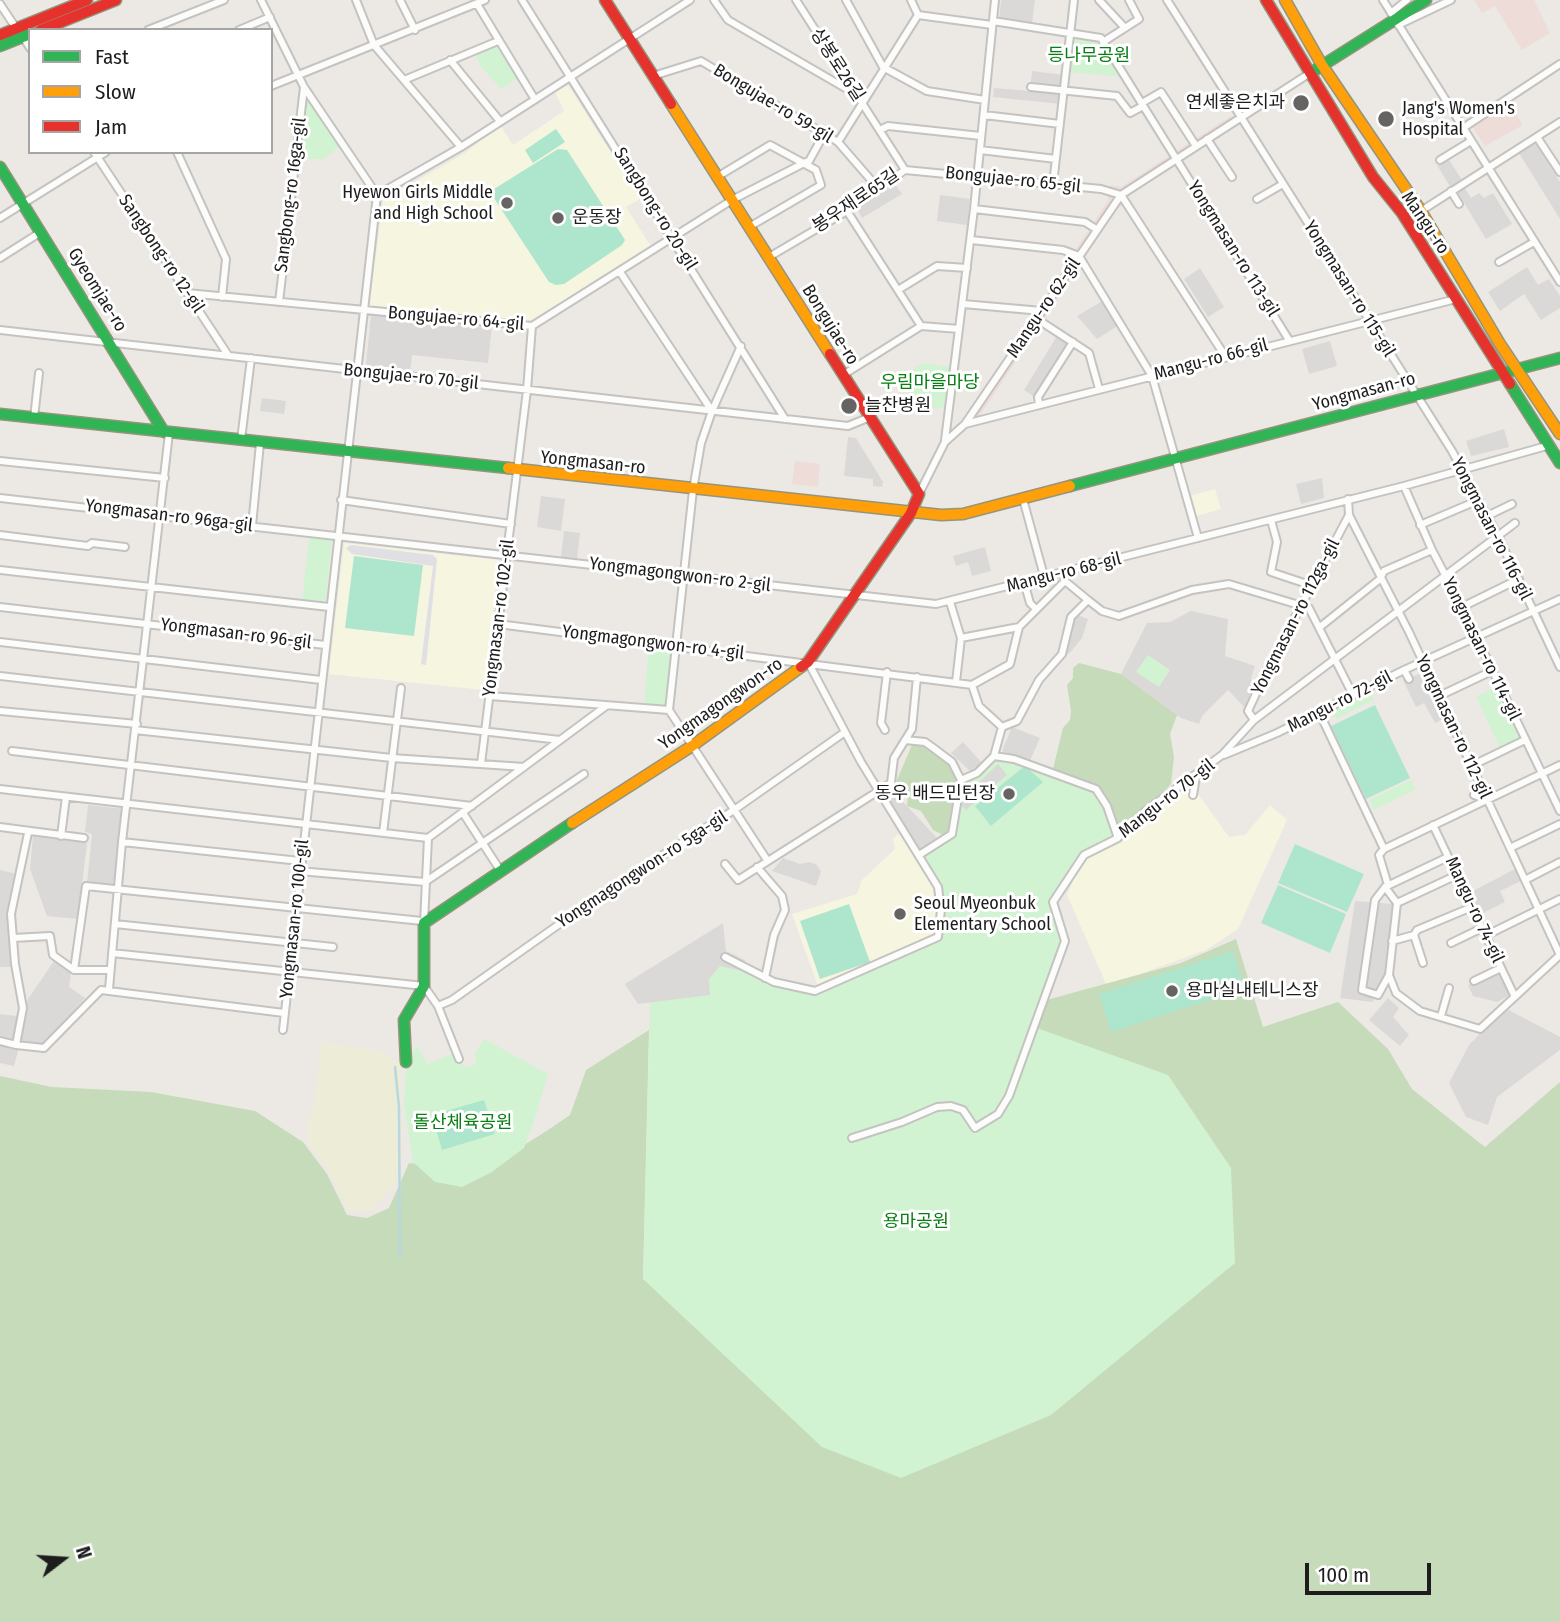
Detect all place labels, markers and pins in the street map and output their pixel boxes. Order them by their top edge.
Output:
place label: 연세좋은치과 [1186,92,1285,114]
marker: 연세좋은치과 [1291,93,1311,113]
place label: Jang's Women's Hospital [1402,98,1515,140]
marker: Jang's Women's Hospital [1376,109,1396,129]
place label: Hyewon Girls Middle and High School [342,182,493,224]
marker: Hyewon Girls Middle and High School [499,195,515,211]
place label: 운동장 [572,207,622,229]
marker: 운동장 [550,210,566,226]
place label: 늘찬병원 [865,395,931,417]
marker: 늘찬병원 [839,396,859,416]
place label: 동우 배드민턴장 [875,783,995,805]
marker: 동우 배드민턴장 [1001,786,1017,802]
place label: Seoul Myeonbuk Elementary School [914,893,1051,936]
marker: Seoul Myeonbuk Elementary School [892,906,908,922]
place label: 용마실내테니스장 [1186,980,1318,1002]
marker: 용마실내테니스장 [1164,983,1180,999]

